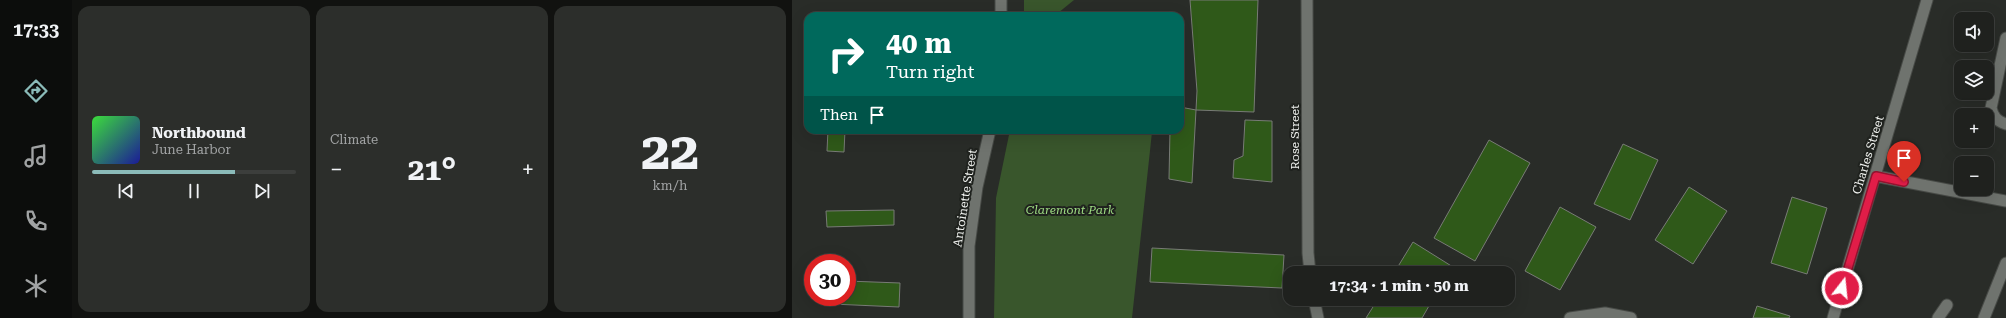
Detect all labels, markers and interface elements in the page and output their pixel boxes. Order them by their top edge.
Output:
map controls [1954,12,1994,196]
button: sound [1954,12,1994,52]
text: 17:33 [13,19,59,40]
text: 40 m [886,27,951,60]
icon: right [820,28,872,80]
button: layers [1954,60,1994,100]
text: Turn right [886,61,974,82]
icon: directions [22,77,50,105]
icon: arrive [866,104,888,126]
street label: Rose Street [1288,104,1302,170]
text: Then [820,106,858,124]
button: + [1954,108,1994,148]
street label: Charles Street [1849,114,1887,196]
text: 22 [641,121,699,182]
text: Northbound [152,124,246,142]
text: Climate [330,132,378,147]
pin [1887,141,1921,182]
icon: music [22,142,50,170]
text: June Harbor [152,142,231,157]
icon: arrive [1893,147,1915,169]
street label: Antoinette Street [950,148,980,248]
text: 21° [408,152,456,187]
button: − [1954,156,1994,196]
text: − [330,157,342,182]
text: + [522,157,534,182]
text: km/h [653,178,687,193]
icon: previous [115,180,137,202]
icon: pause [183,180,205,202]
icon: next [251,180,273,202]
park label: Claremont Park [1026,203,1115,217]
icon: phone [22,207,50,235]
speed limit sign: 30 [804,254,856,306]
position arrow [1821,267,1863,309]
icon: climate [22,272,50,300]
text: 17:34 · 1 min · 50 m [1329,277,1469,295]

